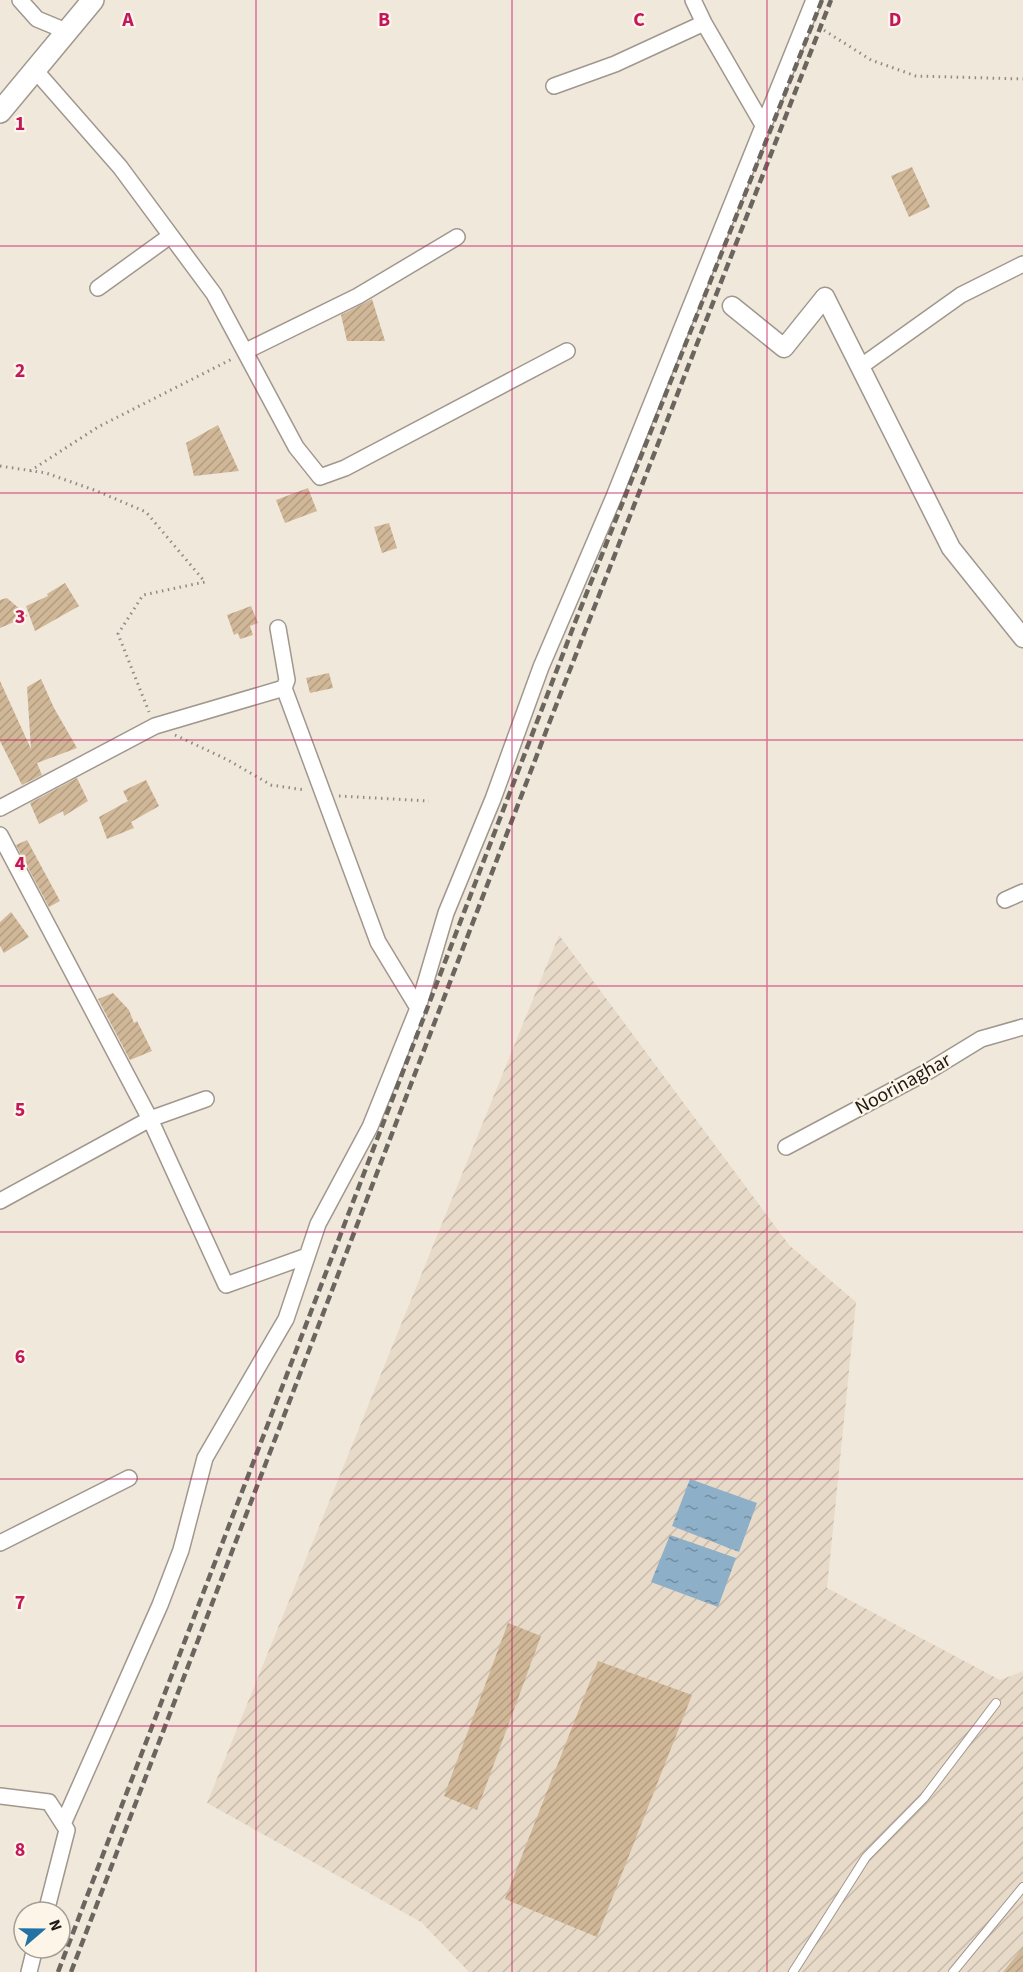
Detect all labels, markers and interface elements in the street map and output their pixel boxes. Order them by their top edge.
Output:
text: A [121,6,134,34]
text: B [378,6,390,34]
text: C [633,6,645,34]
text: D [889,6,901,34]
text: 1 [15,110,25,138]
text: 2 [15,357,25,385]
text: 3 [15,603,25,631]
text: 4 [15,850,26,878]
street label: Noorinaghar [850,1046,956,1122]
text: 5 [15,1096,25,1124]
text: 6 [15,1343,25,1371]
text: 7 [15,1589,25,1617]
text: 8 [15,1836,25,1864]
north arrow [12,1900,72,1960]
text: N [43,1916,67,1934]

